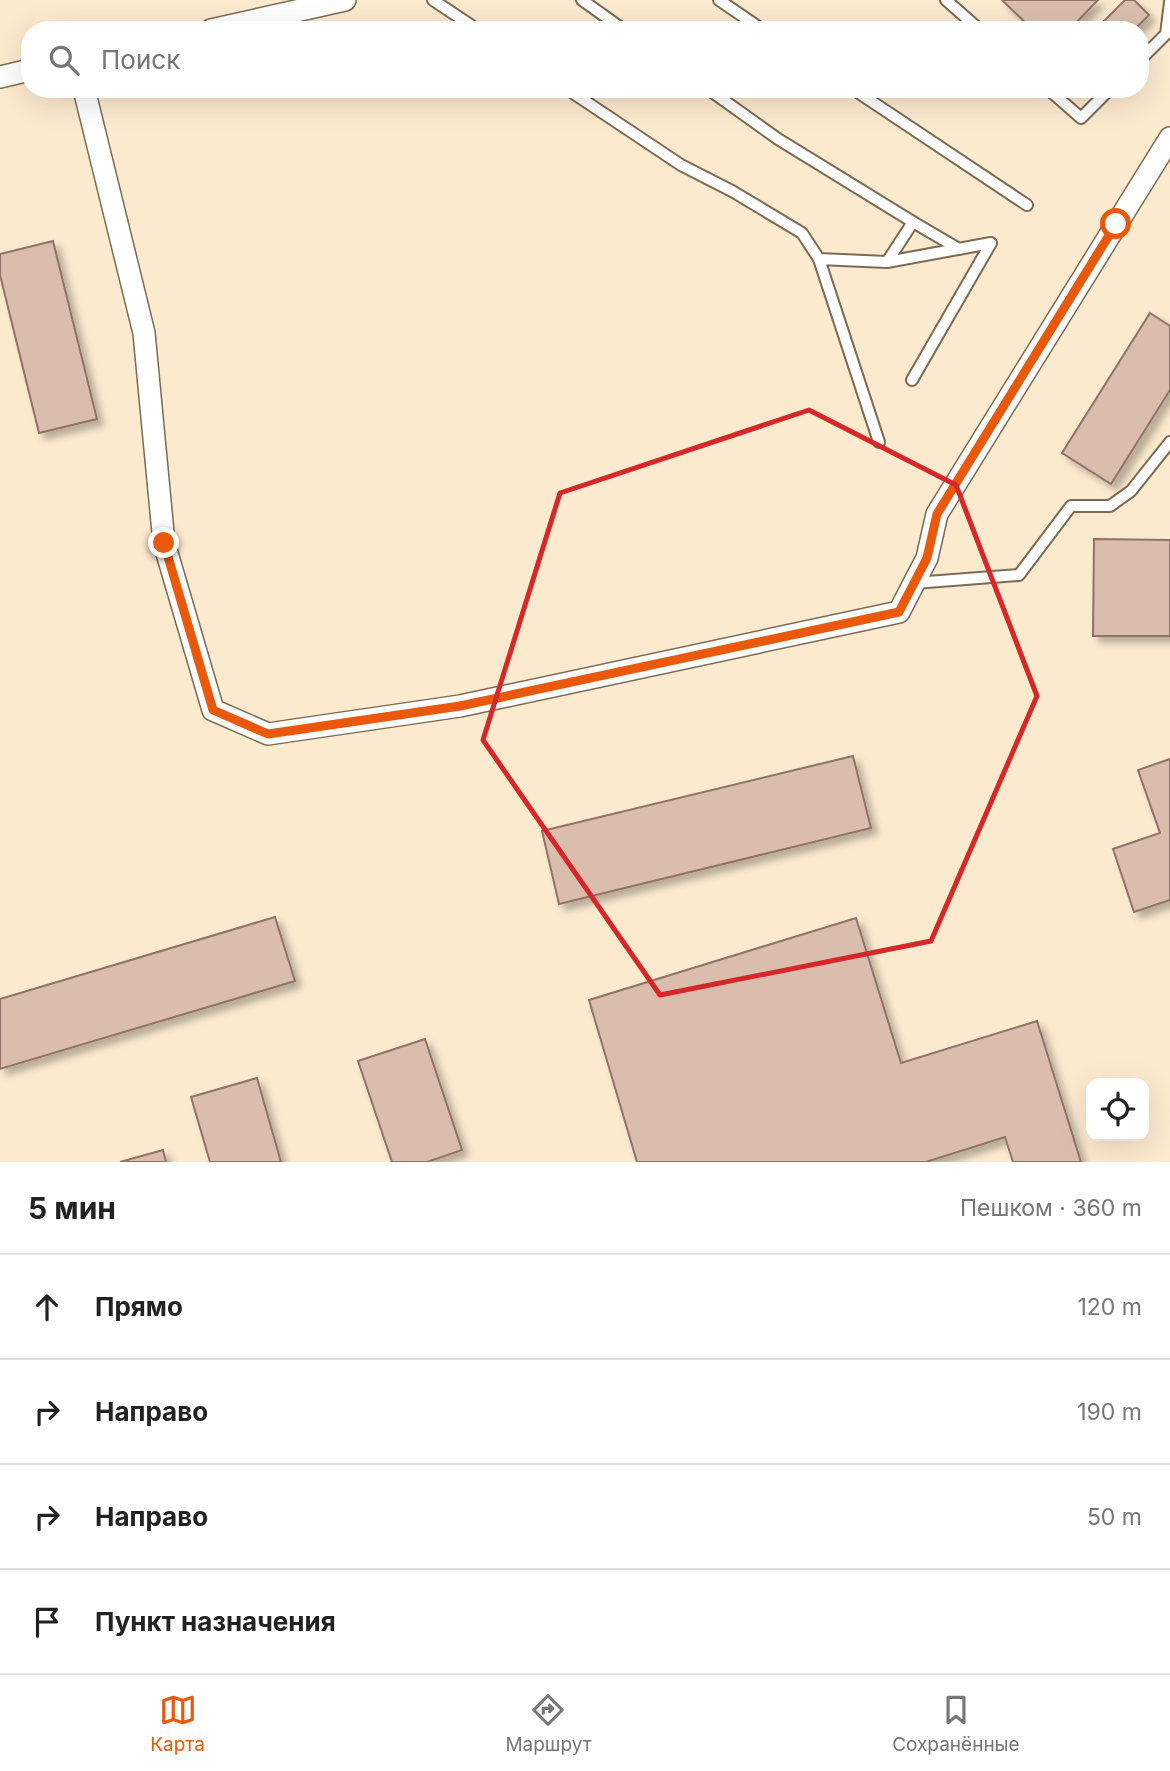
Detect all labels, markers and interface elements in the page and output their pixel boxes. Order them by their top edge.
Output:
search box [21,21,1149,98]
icon: search [45,41,83,79]
text: Поиск [101,44,180,75]
route start [1100,208,1131,239]
route end [148,527,179,558]
map controls [1086,1078,1149,1141]
button: locate [1086,1078,1149,1141]
text: 5 мин [28,1190,116,1226]
text: Пешком · 360 m [960,1194,1142,1222]
icon: ahead [28,1288,66,1326]
text: Прямо [95,1291,183,1322]
text: 120 m [1077,1293,1142,1321]
icon: right [28,1393,66,1431]
text: Направо [95,1396,208,1427]
text: 190 m [1077,1398,1142,1426]
icon: right [28,1498,66,1536]
text: Направо [95,1501,208,1532]
text: 50 m [1087,1503,1142,1531]
icon: arrive [28,1603,66,1641]
text: Пункт назначения [95,1606,336,1637]
tab: Карта [150,1691,205,1756]
tab: Маршрут [505,1691,592,1756]
tab: Сохранённые [892,1691,1020,1756]

